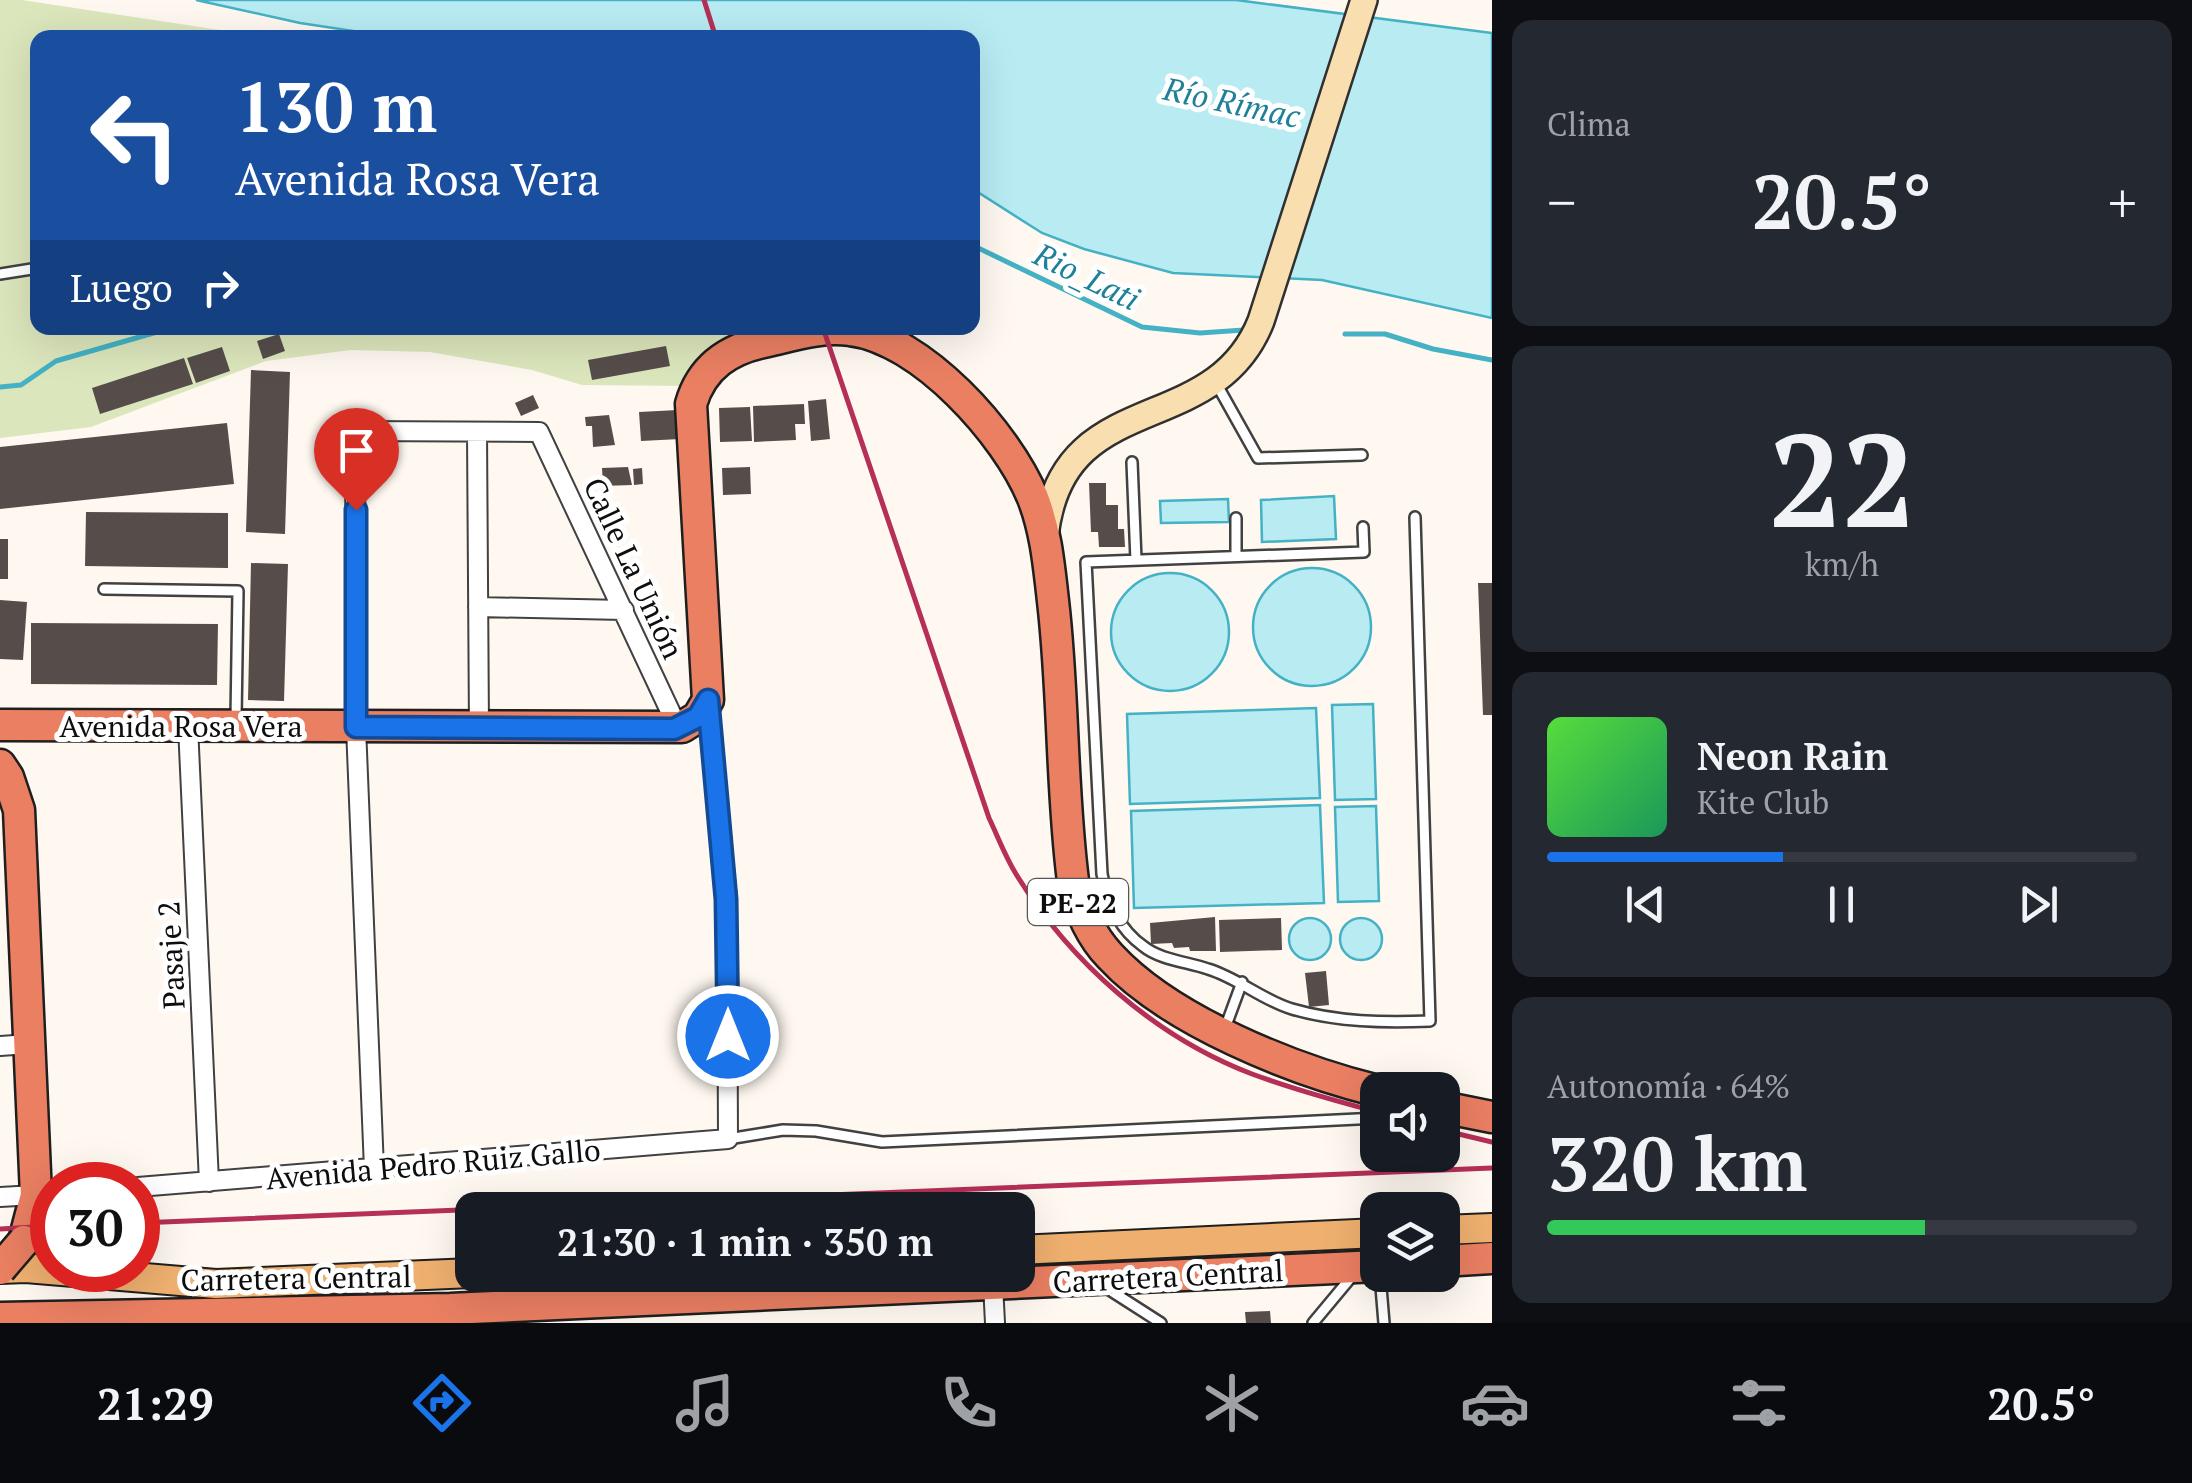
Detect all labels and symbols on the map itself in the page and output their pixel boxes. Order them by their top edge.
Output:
water label: Río Rímac [1159,67,1304,137]
water label: Rio_Lati [1026,232,1147,320]
pin [314,408,399,511]
street label: Calle La Unión [575,471,693,665]
street label: Avenida Rosa Vera [59,706,303,746]
road number: PE-22 [1028,879,1128,925]
street label: Pasaje 2 [148,900,194,1010]
position arrow [676,984,780,1088]
street label: Avenida Pedro Ruiz Gallo [264,1129,602,1199]
speed limit sign: 30 [30,1162,160,1292]
street label: Carretera Central [1052,1250,1284,1302]
street label: Carretera Central [180,1256,412,1300]

